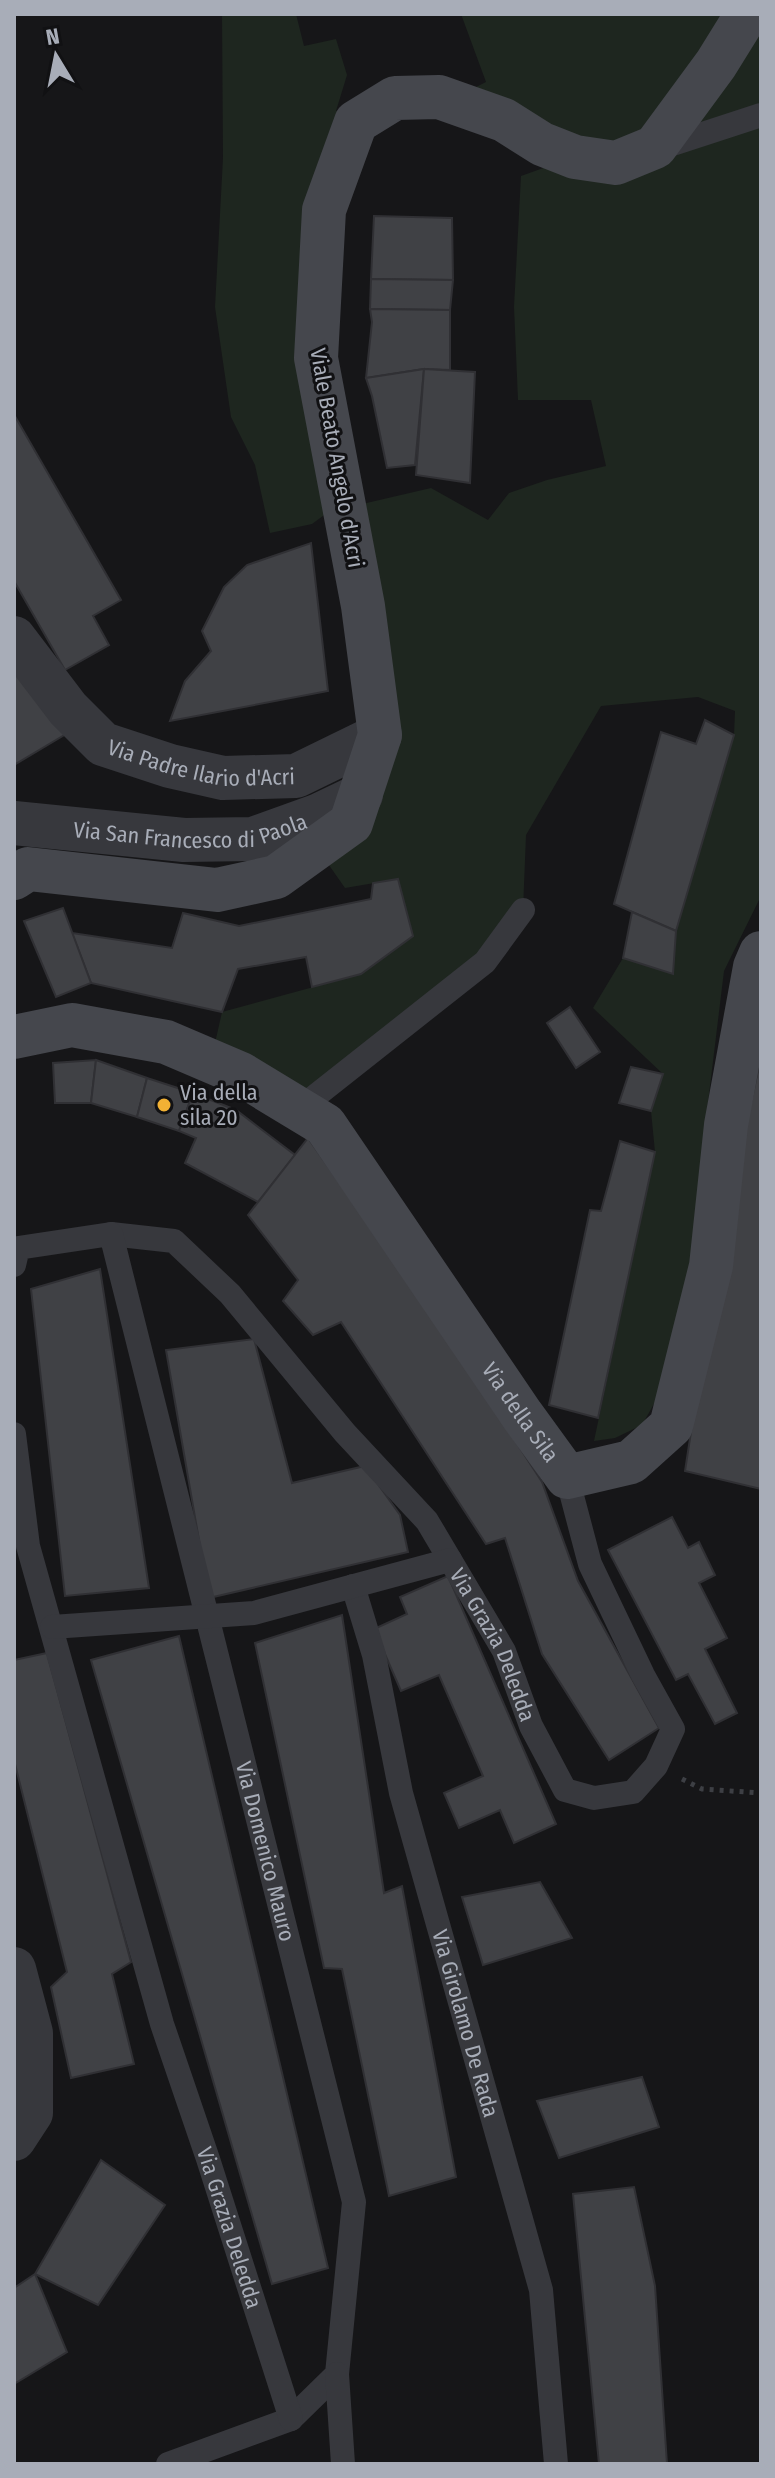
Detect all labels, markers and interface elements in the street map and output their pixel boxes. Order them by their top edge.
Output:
north arrow [16,16,96,96]
text: N [44,22,61,51]
street label: Viale Beato Angelo d'Acri [304,346,370,570]
street label: Via Padre Ilario d'Acri [104,733,295,792]
street label: Via San Francesco di Paola [72,807,311,854]
place label: Via della sila 20 [180,1079,258,1131]
marker: Via della sila 20 [155,1096,173,1114]
street label: Via della Sila [477,1357,565,1467]
street label: Via Grazia Deledda [444,1563,542,1725]
street label: Via Domenico Mauro [230,1759,302,1944]
street label: Via Girolamo De Rada [427,1926,505,2120]
street label: Via Grazia Deledda [191,2143,268,2312]

